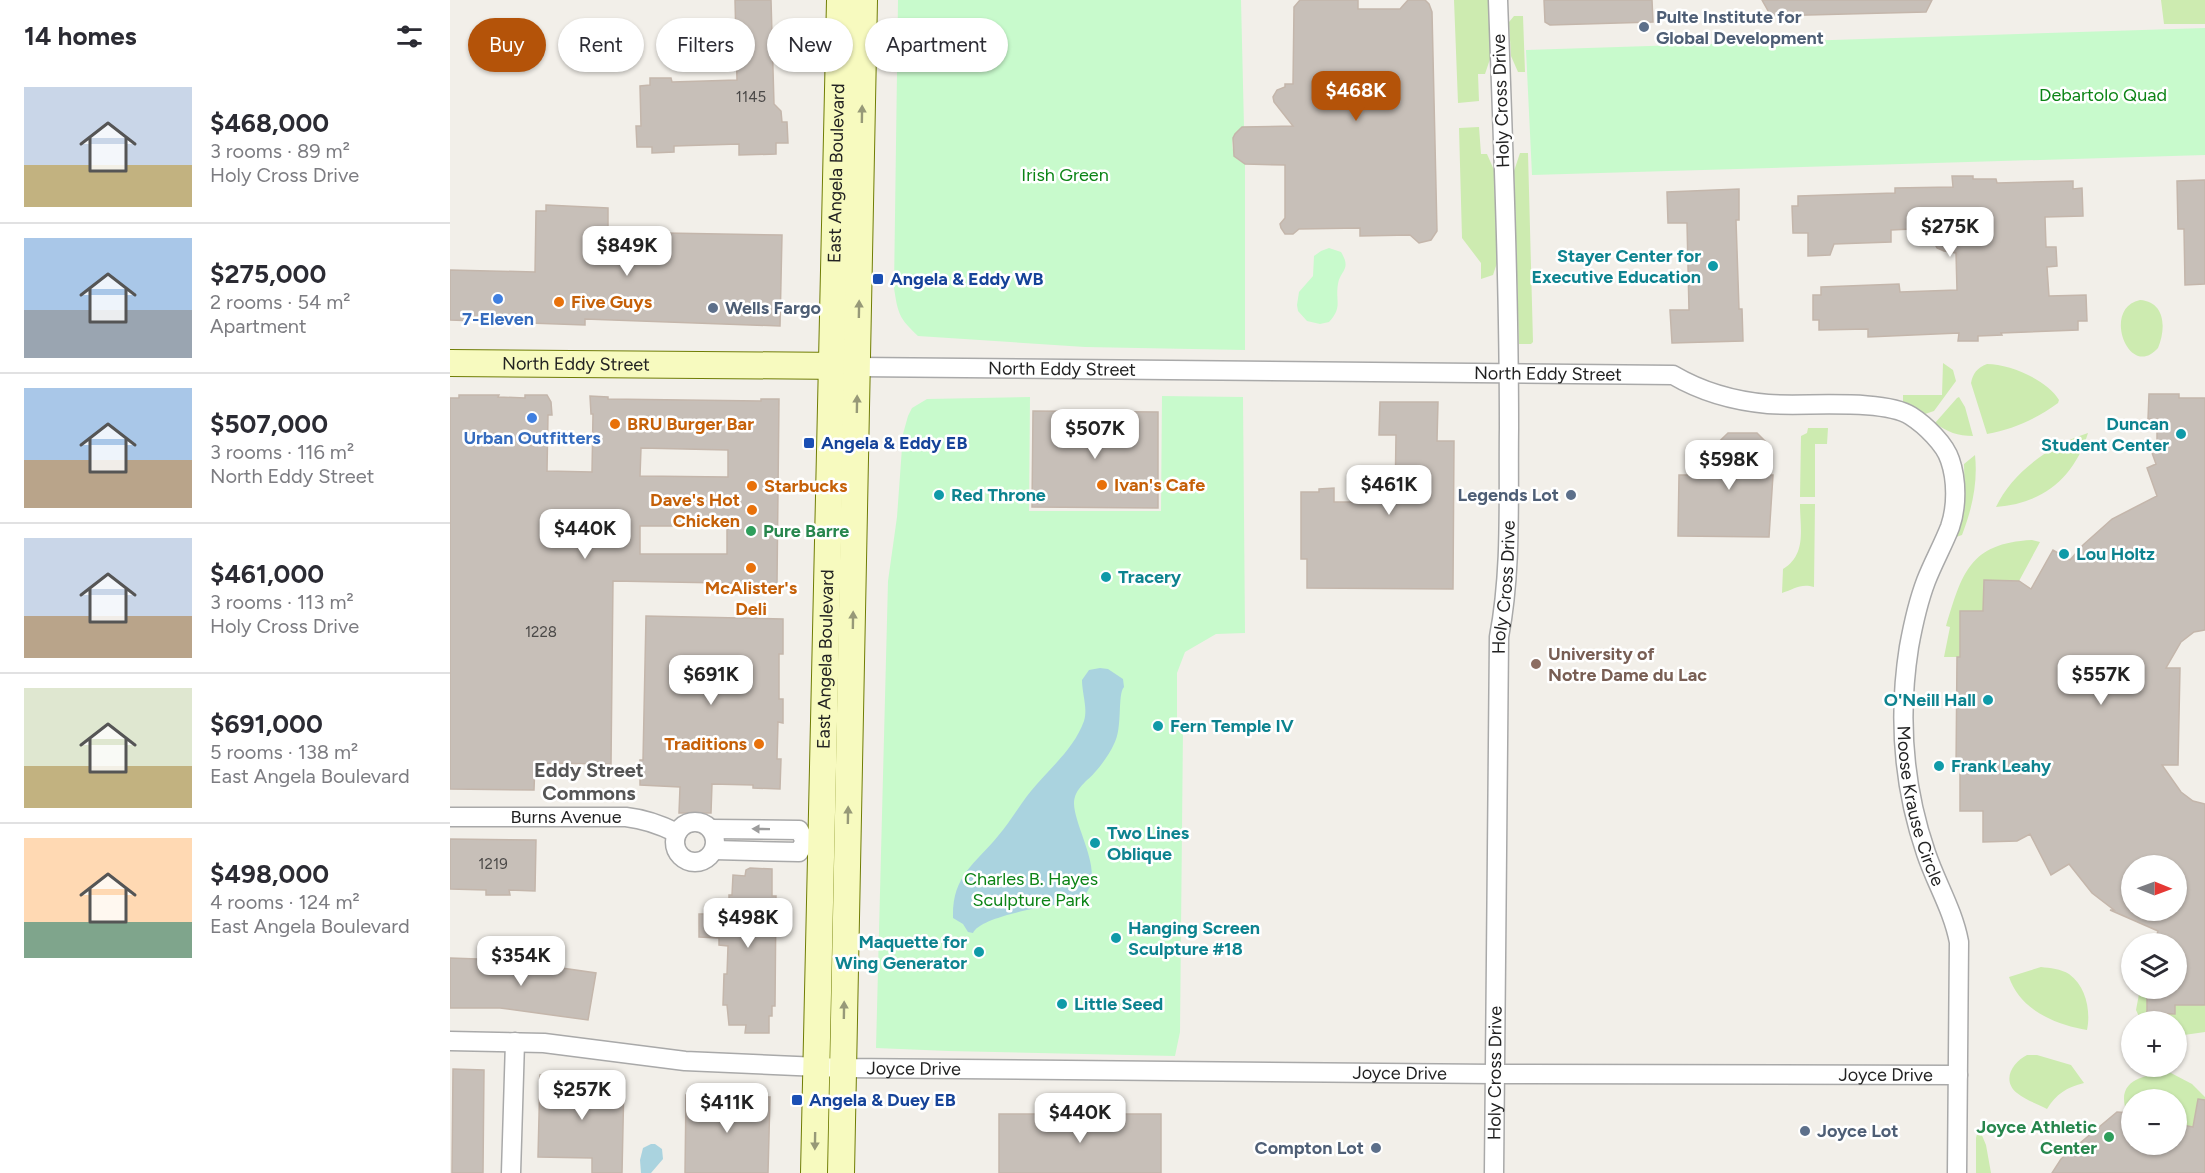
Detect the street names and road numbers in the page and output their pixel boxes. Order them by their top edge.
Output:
street label: Holy Cross Drive [1488,33,1514,168]
street label: East Angela Boulevard [823,83,849,263]
street label: North Eddy Street [502,352,650,376]
street label: North Eddy Street [988,357,1136,381]
street label: North Eddy Street [1474,362,1622,386]
street label: Holy Cross Drive [1488,520,1520,654]
street label: East Angela Boulevard [812,569,838,749]
street label: Moose Krause Circle [1892,725,1949,890]
street label: Burns Avenue [511,806,622,828]
street label: Holy Cross Drive [1483,1006,1507,1140]
street label: Joyce Drive [866,1057,961,1080]
street label: Joyce Drive [1352,1062,1447,1085]
street label: Joyce Drive [1838,1064,1933,1086]

